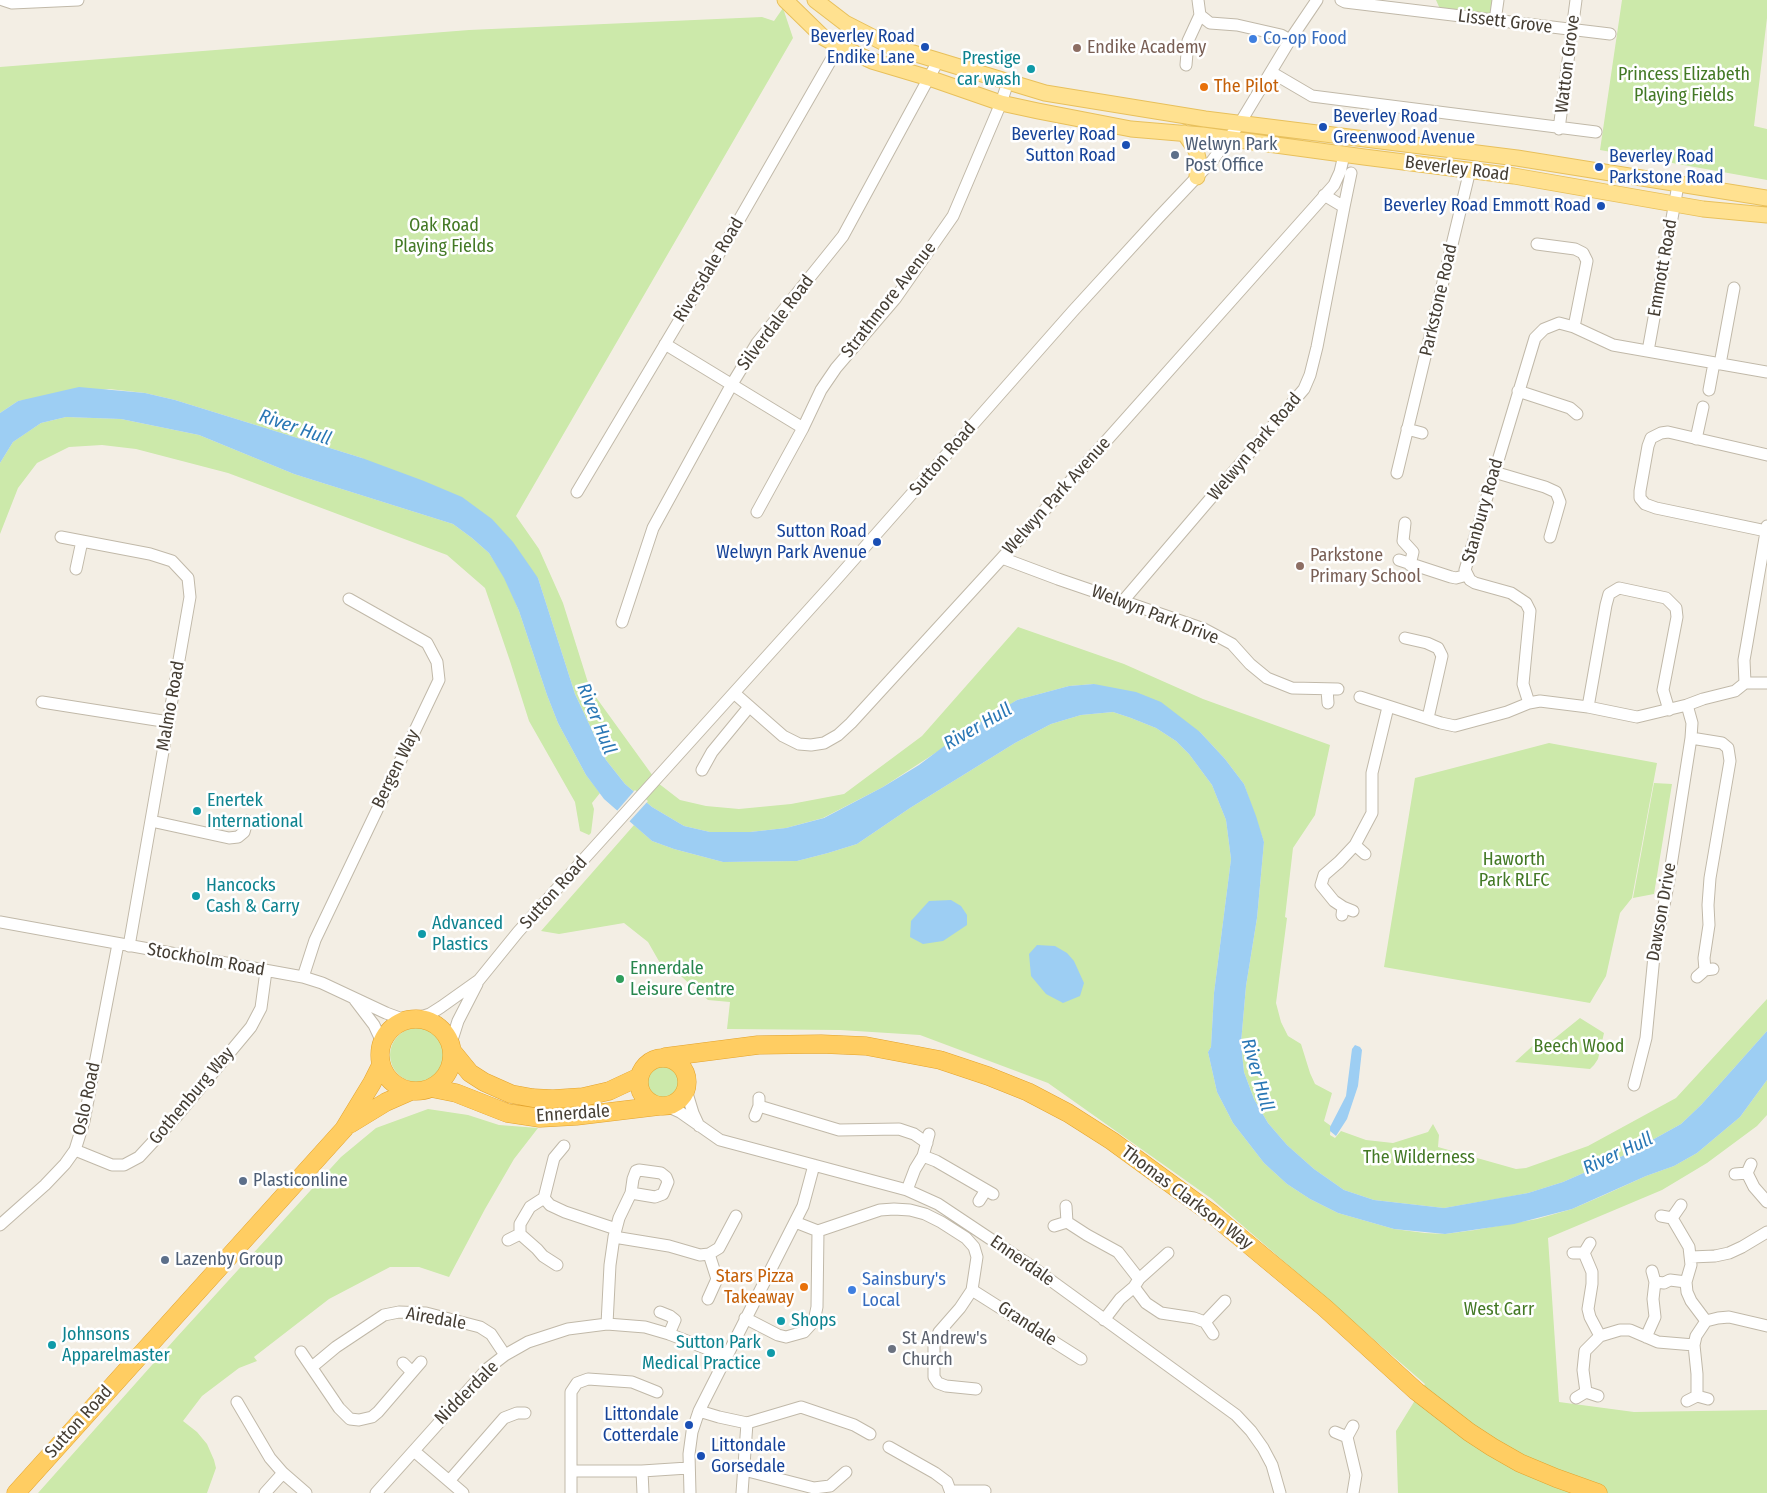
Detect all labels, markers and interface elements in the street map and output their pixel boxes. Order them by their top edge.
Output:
street label: Lissett Grove [1457,5,1553,39]
street label: Watton Grove [1551,14,1585,114]
place label: Beverley Road Endike Lane [810,26,915,68]
place label: Co-op Food [1263,28,1347,50]
marker: Co-op Food [1247,33,1259,45]
place label: Endike Academy [1087,37,1206,59]
marker: Beverley Road Endike Lane [919,41,931,53]
marker: Endike Academy [1071,42,1083,54]
place label: Prestige car wash [957,48,1021,90]
marker: Prestige car wash [1025,63,1037,75]
park label: Princess Elizabeth Playing Fields [1618,64,1750,106]
place label: The Pilot [1214,76,1279,98]
marker: The Pilot [1198,81,1210,93]
place label: Beverley Road Greenwood Avenue [1333,106,1475,148]
marker: Beverley Road Greenwood Avenue [1317,121,1329,133]
place label: Beverley Road Sutton Road [1011,124,1116,166]
place label: Welwyn Park Post Office [1185,134,1277,176]
marker: Beverley Road Sutton Road [1120,139,1132,151]
place label: Beverley Road Parkstone Road [1609,146,1724,188]
marker: Welwyn Park Post Office [1169,149,1181,161]
street label: Beverley Road [1404,152,1510,186]
marker: Beverley Road Parkstone Road [1593,161,1605,173]
place label: Beverley Road Emmott Road [1383,195,1591,217]
marker: Beverley Road Emmott Road [1595,200,1607,212]
street label: Riversdale Road [669,214,749,326]
park label: Oak Road Playing Fields [394,215,494,258]
street label: Emmott Road [1644,218,1682,318]
street label: Strathmore Avenue [837,238,941,362]
street label: Parkstone Road [1416,242,1462,358]
street label: Silverdale Road [733,271,819,375]
street label: Welwyn Park Road [1204,389,1306,505]
water label: River Hull [256,405,334,451]
street label: Sutton Road [905,418,981,500]
street label: Welwyn Park Avenue [999,433,1115,559]
street label: Stanbury Road [1458,456,1508,566]
place label: Sutton Road Welwyn Park Avenue [716,521,867,564]
marker: Sutton Road Welwyn Park Avenue [871,536,883,548]
place label: Parkstone Primary School [1310,545,1421,588]
marker: Parkstone Primary School [1294,560,1306,572]
street label: Welwyn Park Drive [1088,581,1222,649]
street label: Malmo Road [152,659,190,753]
water label: River Hull [571,680,621,758]
water label: River Hull [940,698,1016,756]
street label: Bergen Way [368,726,424,812]
place label: Enertek International [207,790,303,832]
marker: Enertek International [191,805,203,817]
park label: Haworth Park RLFC [1479,849,1549,892]
street label: Sutton Road [516,852,592,934]
street label: Dawson Drive [1643,861,1681,963]
place label: Hancocks Cash & Carry [206,875,300,918]
marker: Hancocks Cash & Carry [190,890,202,902]
place label: Advanced Plastics [432,913,503,956]
marker: Advanced Plastics [416,928,428,940]
street label: Stockholm Road [145,939,267,981]
place label: Ennerdale Leisure Centre [630,958,735,1001]
marker: Ennerdale Leisure Centre [614,973,626,985]
water label: River Hull [1236,1036,1278,1114]
park label: Beech Wood [1534,1036,1624,1058]
street label: Gothenburg Way [145,1043,239,1149]
street label: Oslo Road [69,1060,105,1138]
street label: Ennerdale [535,1101,611,1127]
water label: River Hull [1579,1128,1657,1180]
street label: Thomas Clarkson Way [1117,1141,1257,1255]
park label: The Wilderness [1363,1147,1475,1169]
place label: Plasticonline [253,1170,348,1192]
marker: Plasticonline [237,1175,249,1187]
street label: Ennerdale [986,1231,1058,1291]
place label: Lazenby Group [175,1249,283,1271]
marker: Lazenby Group [159,1254,171,1266]
place label: Stars Pizza Takeaway [716,1266,794,1308]
place label: Sainsbury's Local [862,1269,946,1312]
marker: Stars Pizza Takeaway [798,1281,810,1293]
marker: Sainsbury's Local [846,1284,858,1296]
street label: Grandale [993,1297,1061,1351]
park label: West Carr [1464,1299,1534,1321]
street label: Airedale [404,1303,468,1335]
place label: Shops [791,1310,836,1332]
marker: Shops [775,1315,787,1327]
place label: Johnsons Apparelmaster [62,1324,170,1366]
place label: St Andrew's Church [902,1328,987,1370]
place label: Sutton Park Medical Practice [642,1332,761,1375]
marker: Johnsons Apparelmaster [46,1339,58,1351]
marker: St Andrew's Church [886,1343,898,1355]
marker: Sutton Park Medical Practice [765,1347,777,1359]
street label: Nidderdale [431,1357,503,1429]
street label: Sutton Road [41,1381,117,1463]
place label: Littondale Cotterdale [603,1404,679,1446]
marker: Littondale Cotterdale [683,1419,695,1431]
place label: Littondale Gorsedale [711,1435,786,1478]
marker: Littondale Gorsedale [695,1450,707,1462]

